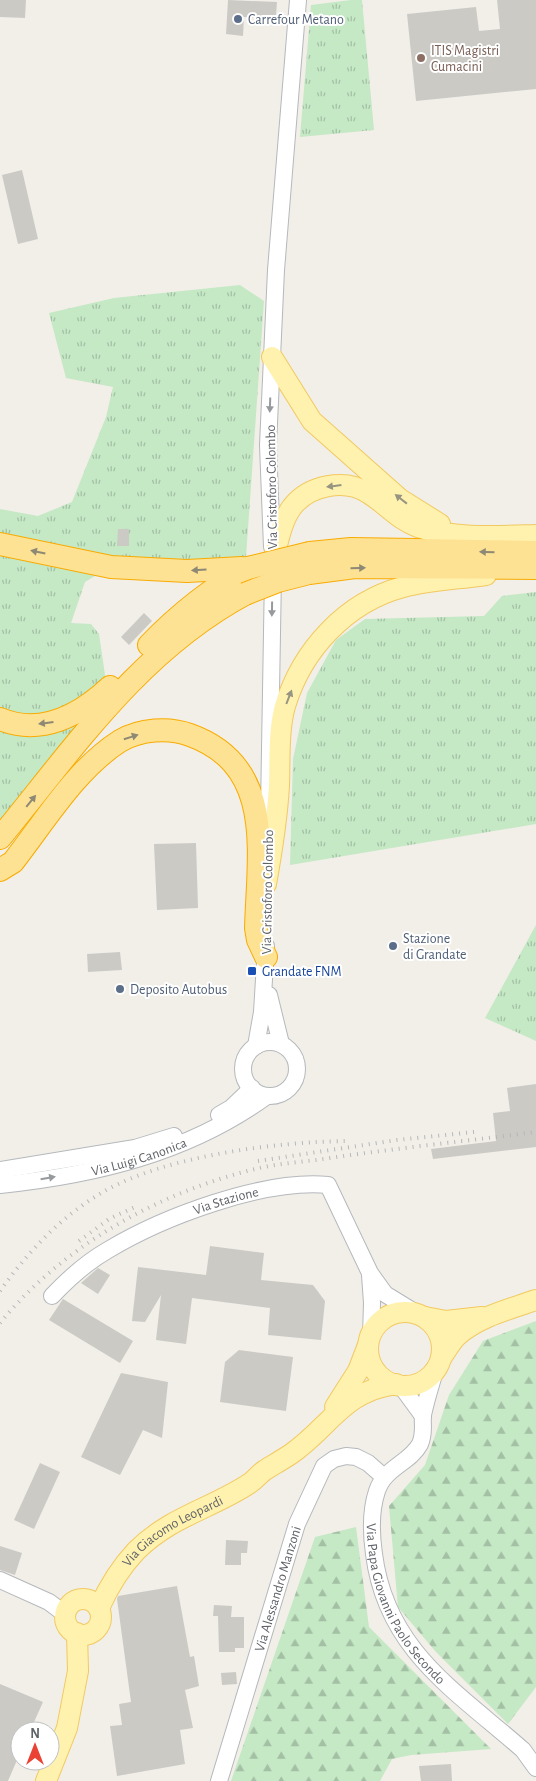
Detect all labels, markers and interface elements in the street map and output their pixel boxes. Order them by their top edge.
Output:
marker: Carrefour Metano [232,13,244,25]
place label: Carrefour Metano [248,13,344,27]
place label: ITIS Magistri Cumacini [431,44,499,74]
marker: ITIS Magistri Cumacini [415,52,427,64]
one-way arrow [266,398,274,414]
street label: Via Cristoforo Colombo [264,424,280,549]
one-way arrow [326,482,342,490]
one-way arrow [394,494,408,504]
one-way arrow [479,547,495,555]
one-way arrow [30,548,46,556]
one-way arrow [350,563,366,571]
one-way arrow [191,567,207,575]
one-way arrow [268,602,276,618]
one-way arrow [285,689,293,704]
one-way arrow [38,719,54,727]
one-way arrow [123,733,138,741]
one-way arrow [25,795,36,807]
street label: Via Cristoforo Colombo [260,829,276,955]
place label: Stazione di Grandate [403,932,466,962]
marker: Stazione di Grandate [387,940,399,952]
marker: Grandate FNM [246,965,258,977]
place label: Grandate FNM [262,965,342,979]
marker: Deposito Autobus [114,983,126,995]
place label: Deposito Autobus [130,983,227,997]
street label: Via Luigi Canonica [90,1136,189,1179]
one-way arrow [41,1173,57,1181]
street label: Via Stazione [192,1185,260,1218]
street label: Via Giacomo Leopardi [120,1494,225,1569]
street label: Via Papa Giovanni Paolo Secondo [364,1523,448,1687]
street label: Via Alessandro Manzoni [253,1525,304,1653]
north arrow [10,1721,60,1771]
text: N [30,1727,40,1741]

